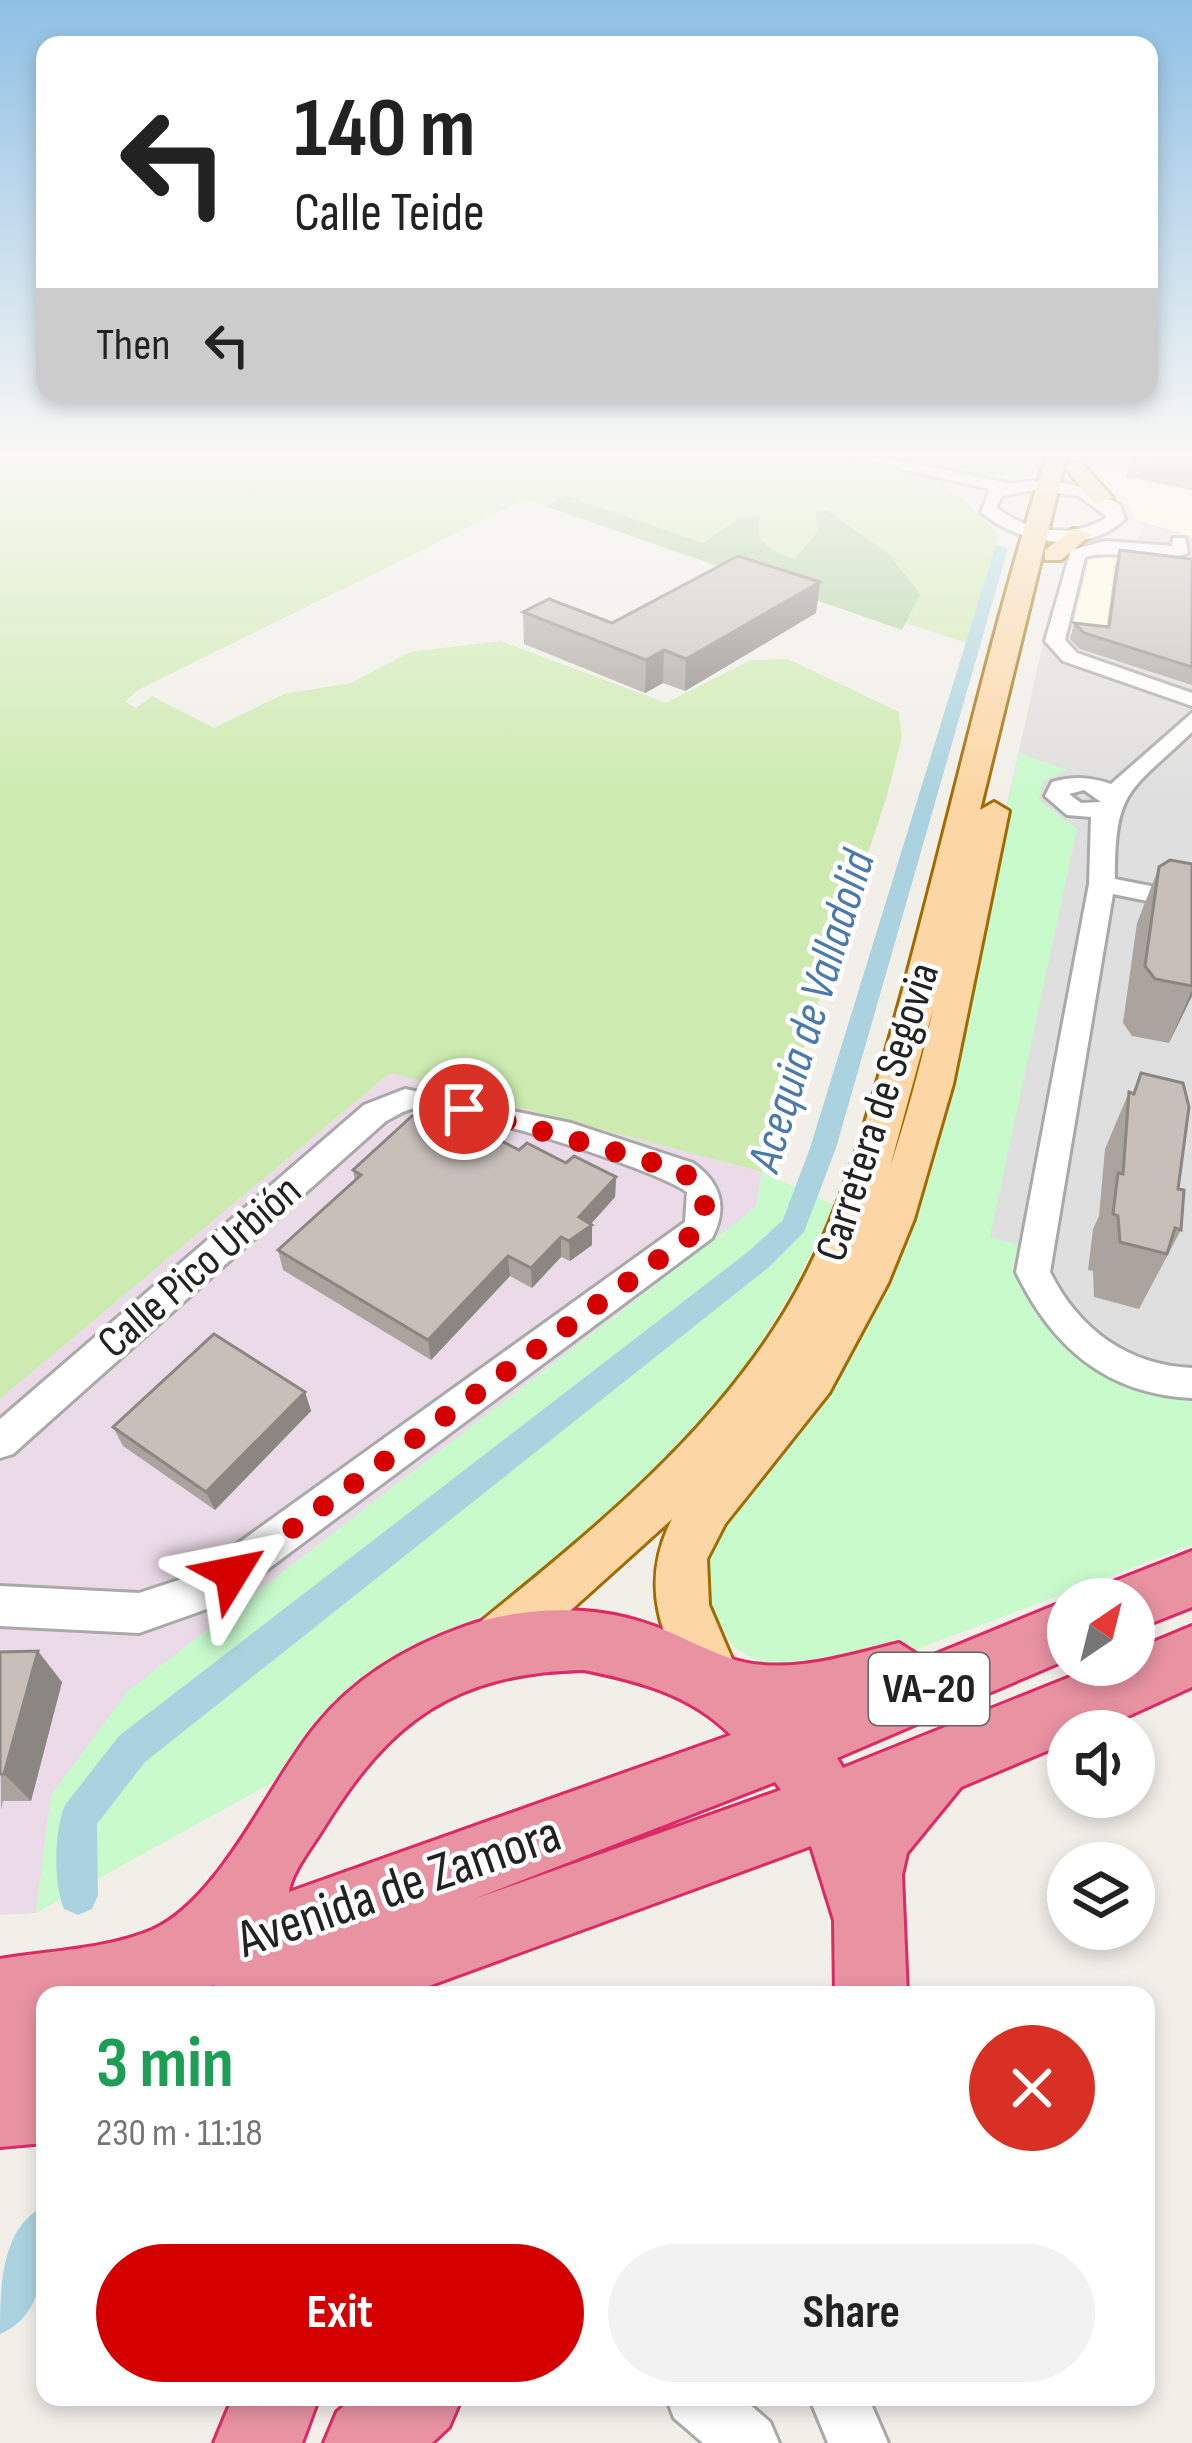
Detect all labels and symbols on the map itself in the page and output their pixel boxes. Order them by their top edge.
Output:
water label: Acequia de Valladolid [736,842,888,1180]
street label: Carretera de Segovia [804,956,952,1268]
pin [413,1058,515,1160]
street label: Calle Pico Urbión [87,1164,313,1370]
position arrow [169,1510,295,1636]
north arrow [1047,1578,1155,1686]
road number: VA-20 [869,1653,989,1725]
street label: Avenida de Zamora [228,1801,569,1973]

